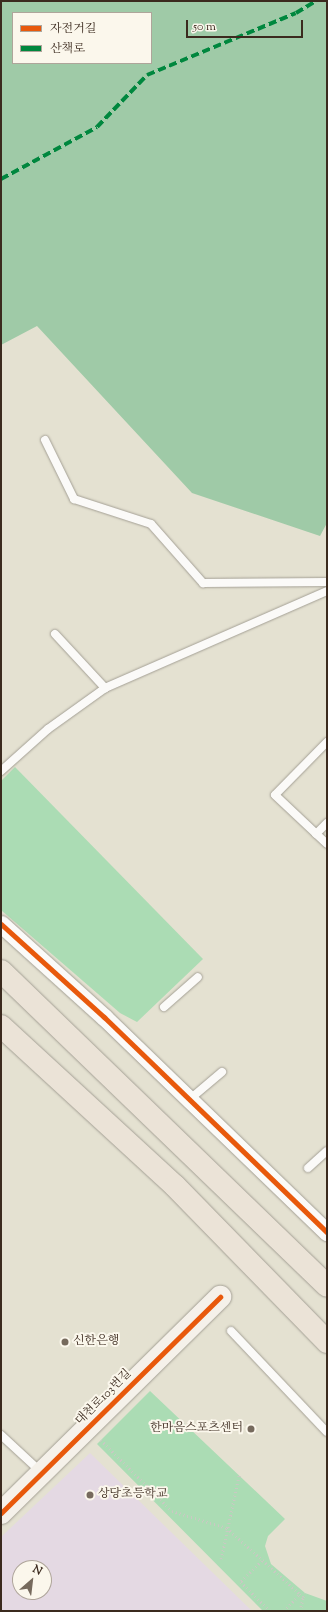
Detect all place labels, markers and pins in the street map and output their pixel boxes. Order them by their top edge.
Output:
place label: 신한은행 [73,1335,119,1349]
marker: 신한은행 [60,1337,70,1347]
place label: 한마음스포츠센터 [150,1422,243,1436]
marker: 한마음스포츠센터 [246,1424,256,1434]
place label: 상당초등학교 [98,1488,168,1502]
marker: 상당초등학교 [85,1490,95,1500]

